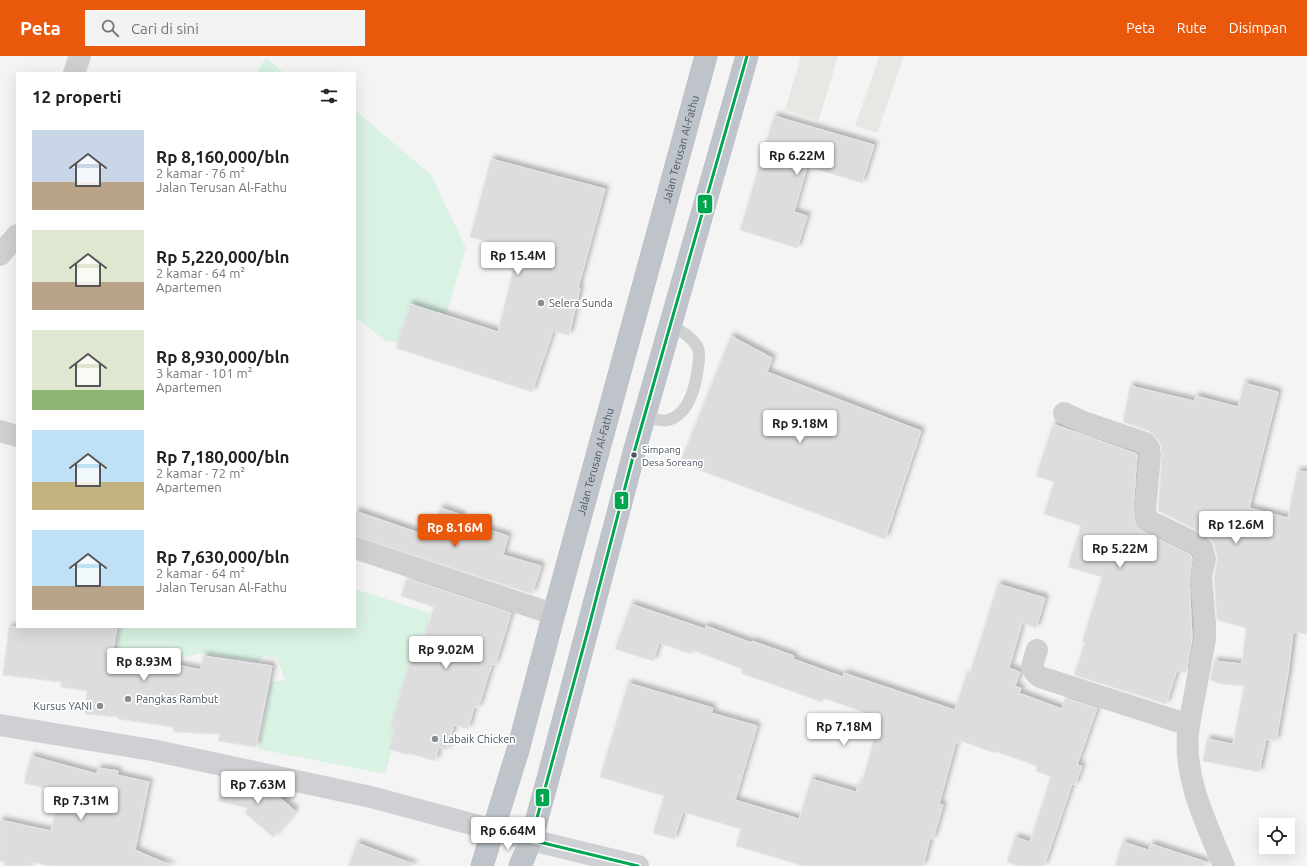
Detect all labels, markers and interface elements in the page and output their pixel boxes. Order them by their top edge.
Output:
search box [85,10,365,46]
text: Peta [20,17,61,39]
icon: search [99,17,121,39]
text: Cari di sini [131,20,199,37]
text: Peta [1126,20,1155,36]
text: Rute [1177,20,1207,36]
text: Disimpan [1229,20,1287,36]
icon: filters [318,85,340,107]
text: 12 properti [32,87,122,106]
street label: Jalan Terusan Al-Fathu [660,94,701,204]
pin: Rp 6.22M [756,142,838,176]
icon: home [64,146,112,194]
text: Rp 8,160,000/bln [156,147,290,166]
text: Rp 6.22M [769,148,825,162]
text: 2 kamar · 76 m² [156,166,245,180]
text: Jalan Terusan Al-Fathu [156,180,287,194]
line badge: 1 [697,194,713,214]
text: 1 [702,198,708,210]
pin: Rp 15.4M [477,242,559,276]
icon: home [64,246,112,294]
text: Rp 5,220,000/bln [156,247,290,266]
text: Rp 15.4M [490,248,546,262]
text: 2 kamar · 64 m² [156,266,245,280]
text: Apartemen [156,280,222,294]
place label: Selera Sunda [549,297,613,309]
marker: Selera Sunda [536,298,546,308]
icon: home [64,346,112,394]
text: Rp 8,930,000/bln [156,347,290,366]
text: 3 kamar · 101 m² [156,366,252,380]
text: Apartemen [156,380,222,394]
street label: Jalan Terusan Al-Fathu [575,407,616,517]
pin: Rp 9.18M [759,410,841,444]
text: Rp 9.18M [772,416,828,430]
place label: Simpang Desa Soreang [642,444,703,468]
icon: home [64,446,112,494]
text: Rp 7,180,000/bln [156,447,290,466]
marker: Simpang Desa Soreang [629,450,639,460]
text: 2 kamar · 72 m² [156,466,245,480]
text: Apartemen [156,480,222,494]
line badge: 1 [614,491,629,510]
text: 1 [619,494,625,506]
pin: Rp 12.6M [1195,511,1277,545]
pin: Rp 8.16M [414,514,496,548]
text: Rp 12.6M [1208,517,1264,531]
text: Rp 8.16M [427,520,483,534]
pin: Rp 5.22M [1079,535,1161,569]
text: Rp 5.22M [1092,541,1148,555]
icon: home [64,546,112,594]
text: Rp 7,630,000/bln [156,547,290,566]
text: 2 kamar · 64 m² [156,566,245,580]
text: Jalan Terusan Al-Fathu [156,580,287,594]
pin: Rp 9.02M [405,636,487,670]
text: Rp 9.02M [418,642,474,656]
pin: Rp 8.93M [103,648,185,682]
text: Rp 8.93M [116,654,172,668]
place label: Pangkas Rambut [136,693,219,705]
marker: Pangkas Rambut [123,694,133,704]
place label: Kursus YANI [33,700,92,712]
marker: Kursus YANI [95,701,105,711]
pin: Rp 7.18M [803,713,885,747]
text: Rp 7.18M [816,719,872,733]
place label: Labaik Chicken [443,733,516,745]
marker: Labaik Chicken [430,734,440,744]
pin: Rp 7.63M [217,771,299,805]
text: Rp 7.63M [230,777,286,791]
pin: Rp 7.31M [40,787,122,821]
line badge: 1 [535,788,550,807]
text: 1 [539,792,545,804]
text: Rp 7.31M [53,793,109,807]
pin: Rp 6.64M [467,817,549,851]
map controls [1259,818,1295,854]
button: locate [1259,818,1295,854]
text: Rp 6.64M [480,823,536,837]

